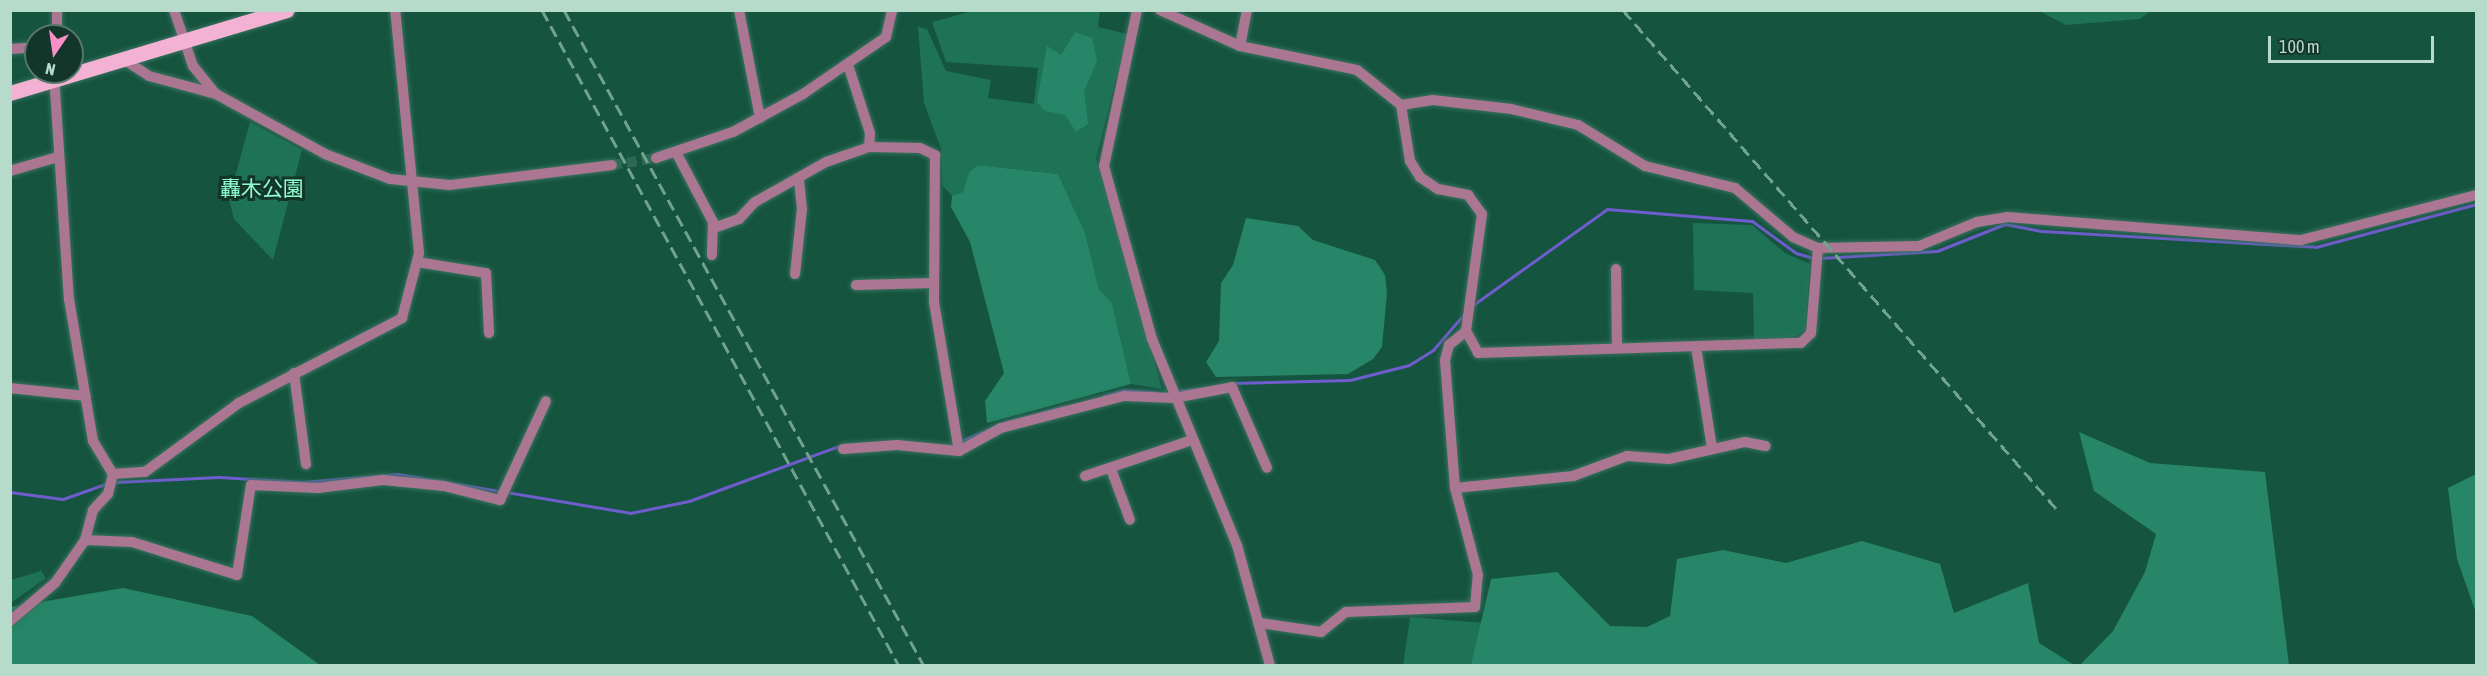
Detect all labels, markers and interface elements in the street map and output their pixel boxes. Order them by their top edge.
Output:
north arrow [24,24,84,84]
scale bar [2271,24,2438,62]
text: 100 m [2279,36,2320,57]
text: N [44,60,57,79]
park label: 轟木公園 [220,175,304,201]

